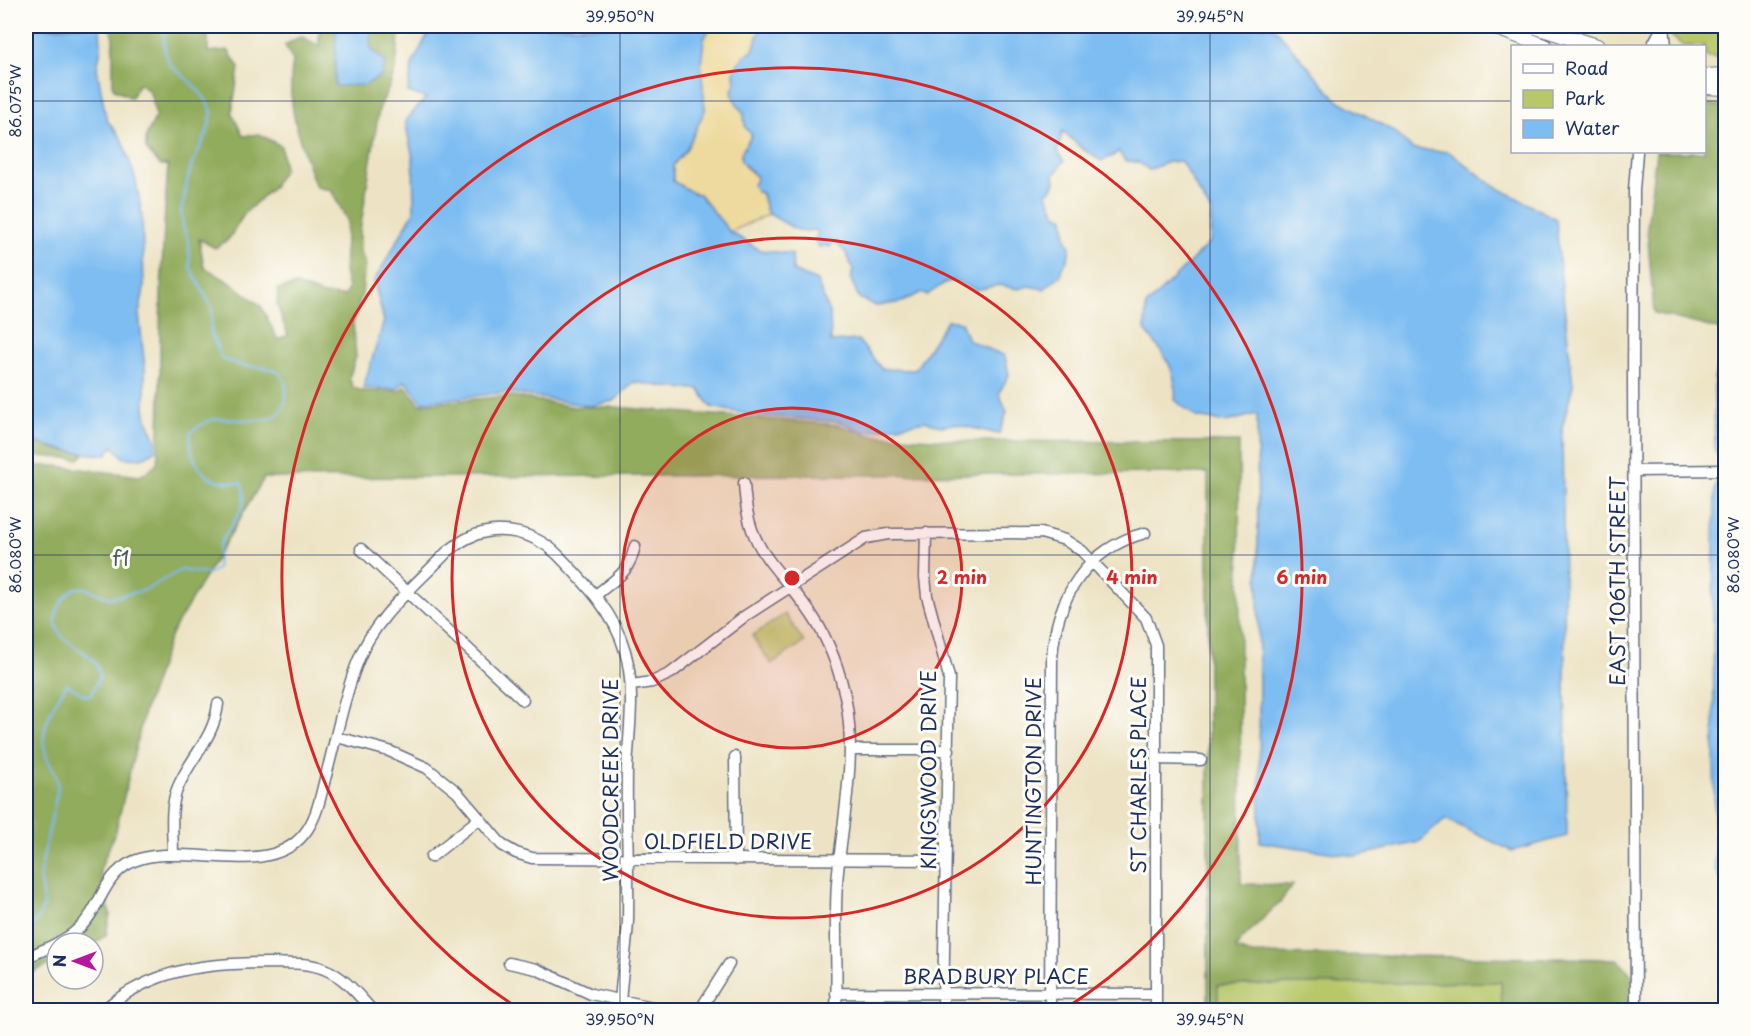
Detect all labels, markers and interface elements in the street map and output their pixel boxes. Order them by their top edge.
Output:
text: 39.950°N [585,4,655,27]
text: 39.945°N [1176,4,1244,27]
legend [1511,45,1706,153]
text: Road [1565,54,1609,81]
text: 86.075°W [3,64,26,138]
text: Park [1565,84,1605,111]
text: Water [1565,114,1620,141]
street label: EAST 106TH STREET [1602,476,1632,686]
text: 86.080°W [3,516,26,593]
text: 86.080°W [1721,516,1744,593]
park label: f1 [112,543,130,573]
text: 2 min [937,563,987,590]
text: 4 min [1106,563,1158,590]
text: 6 min [1277,563,1327,590]
centre of rings [782,568,802,588]
street label: KINGSWOOD DRIVE [913,670,943,870]
street label: ST CHARLES PLACE [1123,676,1153,874]
street label: HUNTINGTON DRIVE [1018,677,1048,885]
street label: WOODCREEK DRIVE [595,678,625,882]
street label: OLDFIELD DRIVE [644,826,812,856]
north arrow [45,931,105,991]
text: N [47,955,71,967]
street label: BRADBURY PLACE [903,961,1089,991]
text: 39.950°N [585,1007,655,1030]
text: 39.945°N [1176,1007,1244,1030]

